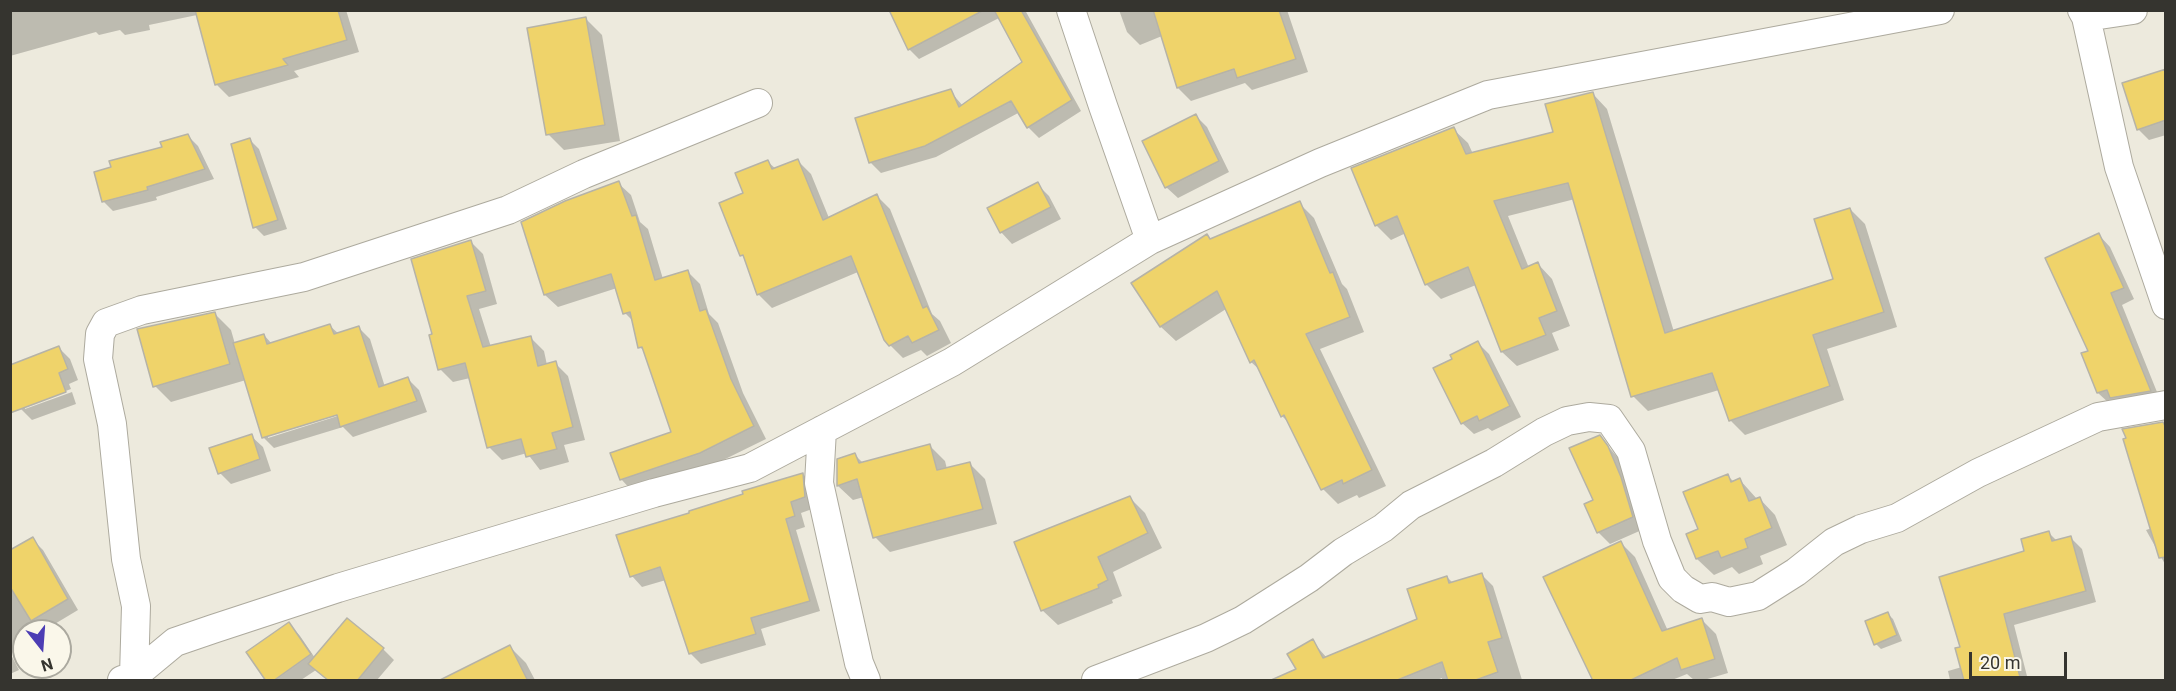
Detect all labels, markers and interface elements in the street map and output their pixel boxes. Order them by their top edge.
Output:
north arrow [12,619,72,679]
scale bar [1972,640,2070,678]
text: 20 m [1980,652,2020,673]
text: N [39,654,55,676]

